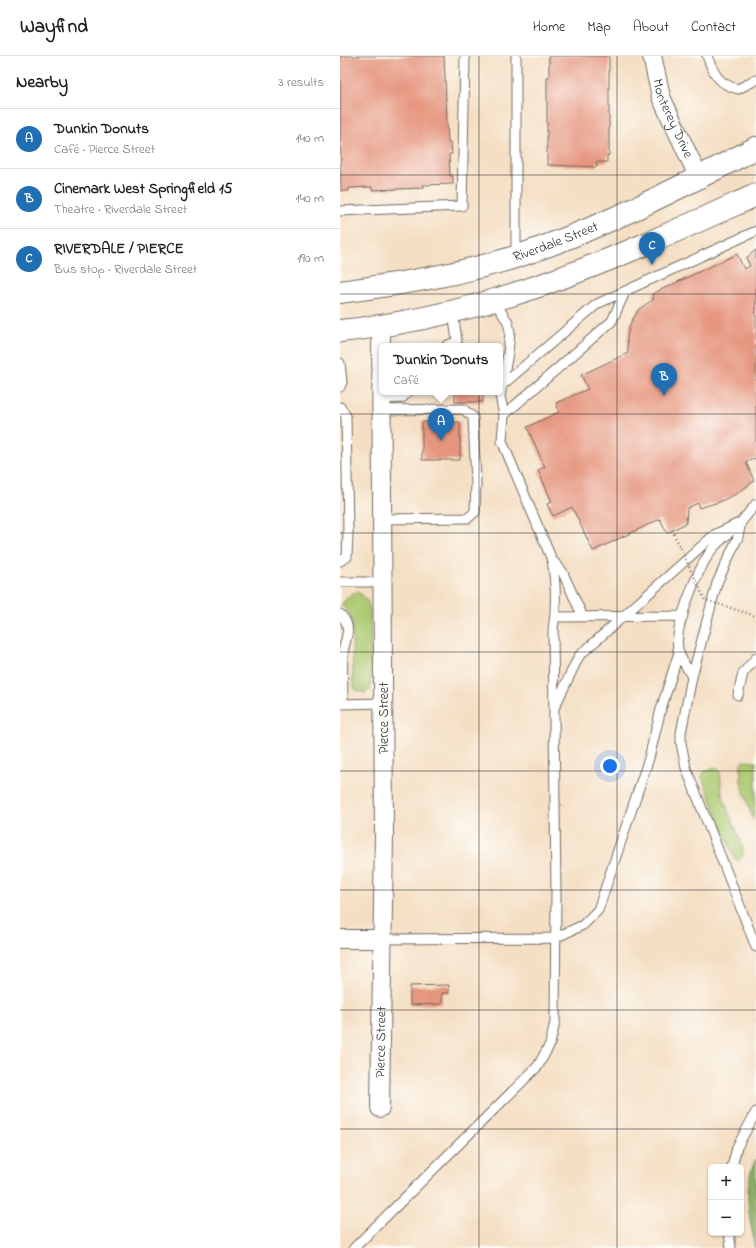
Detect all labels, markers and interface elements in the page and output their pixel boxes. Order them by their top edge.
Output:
text: Wayfind [20,14,88,41]
text: Home [533,17,565,38]
text: Map [587,17,611,38]
text: About [633,17,669,38]
text: Contact [691,17,736,38]
text: Nearby [16,70,68,95]
text: 3 results [278,73,324,92]
street label: Monterey Drive [647,77,699,162]
text: Dunkin Donuts [54,118,149,140]
text: A [25,129,33,148]
text: 140 m [296,129,324,148]
text: Café · Pierce Street [54,140,155,159]
text: Cinemark West Springfield 15 [54,178,232,200]
text: B [25,189,33,208]
text: 140 m [296,189,324,208]
text: Theatre · Riverdale Street [54,200,187,219]
street label: Riverdale Street [510,216,602,267]
pin: C [639,232,665,265]
text: RIVERDALE / PIERCE [54,238,183,260]
text: C [25,249,33,268]
text: 190 m [297,249,324,268]
text: Bus stop · Riverdale Street [54,260,197,279]
popup [379,343,503,395]
text: Dunkin Donuts [394,349,488,371]
pin: B [651,363,677,396]
text: Café [394,371,419,390]
pin: A [428,408,454,441]
street label: Pierce Street [374,682,395,754]
your location [600,756,620,776]
street label: Pierce Street [370,1006,392,1078]
map controls [708,1164,744,1236]
button: + [708,1164,744,1200]
button: − [708,1200,744,1236]

